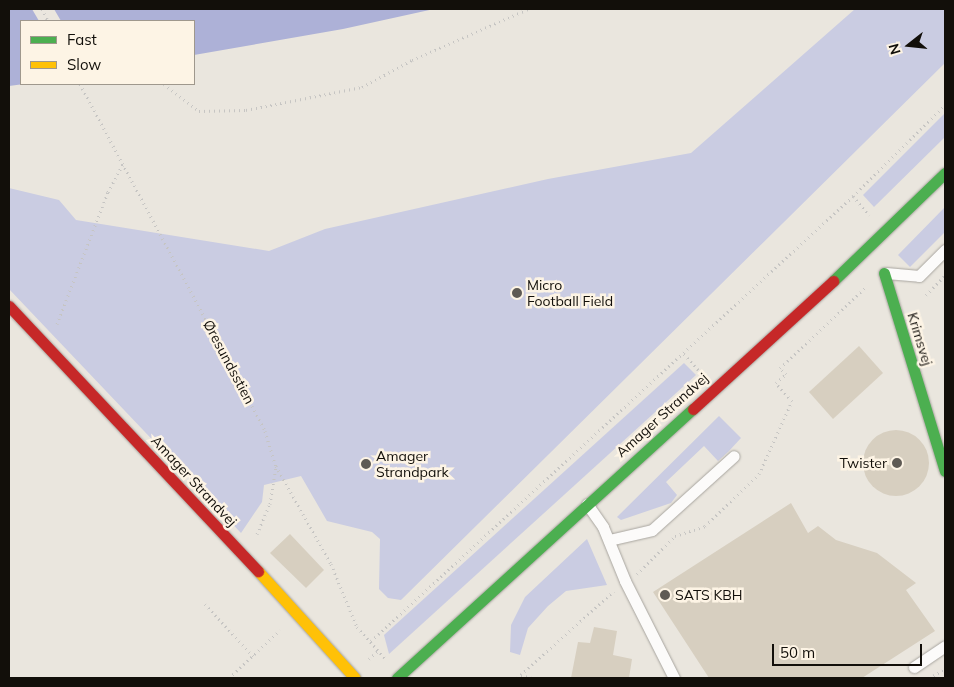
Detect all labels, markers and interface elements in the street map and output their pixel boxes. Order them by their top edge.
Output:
legend [20,20,195,85]
north arrow [884,20,934,70]
text: Fast [67,30,97,49]
text: N [884,42,905,57]
text: Slow [67,55,101,74]
place label: Micro Football Field [527,277,613,310]
marker: Micro Football Field [511,287,523,299]
street label: Krimsvej [904,310,936,368]
street label: Øresundsstien [200,317,258,407]
street label: Amager Strandvej [613,369,711,461]
street label: Amager Strandvej [148,432,240,530]
place label: Amager Strandpark [376,448,449,481]
place label: Twister [840,455,887,471]
marker: Twister [891,457,903,469]
marker: Amager Strandpark [360,458,372,470]
place label: SATS KBH [675,587,743,603]
marker: SATS KBH [659,589,671,601]
scale bar [774,634,924,666]
text: 50 m [780,643,815,662]

